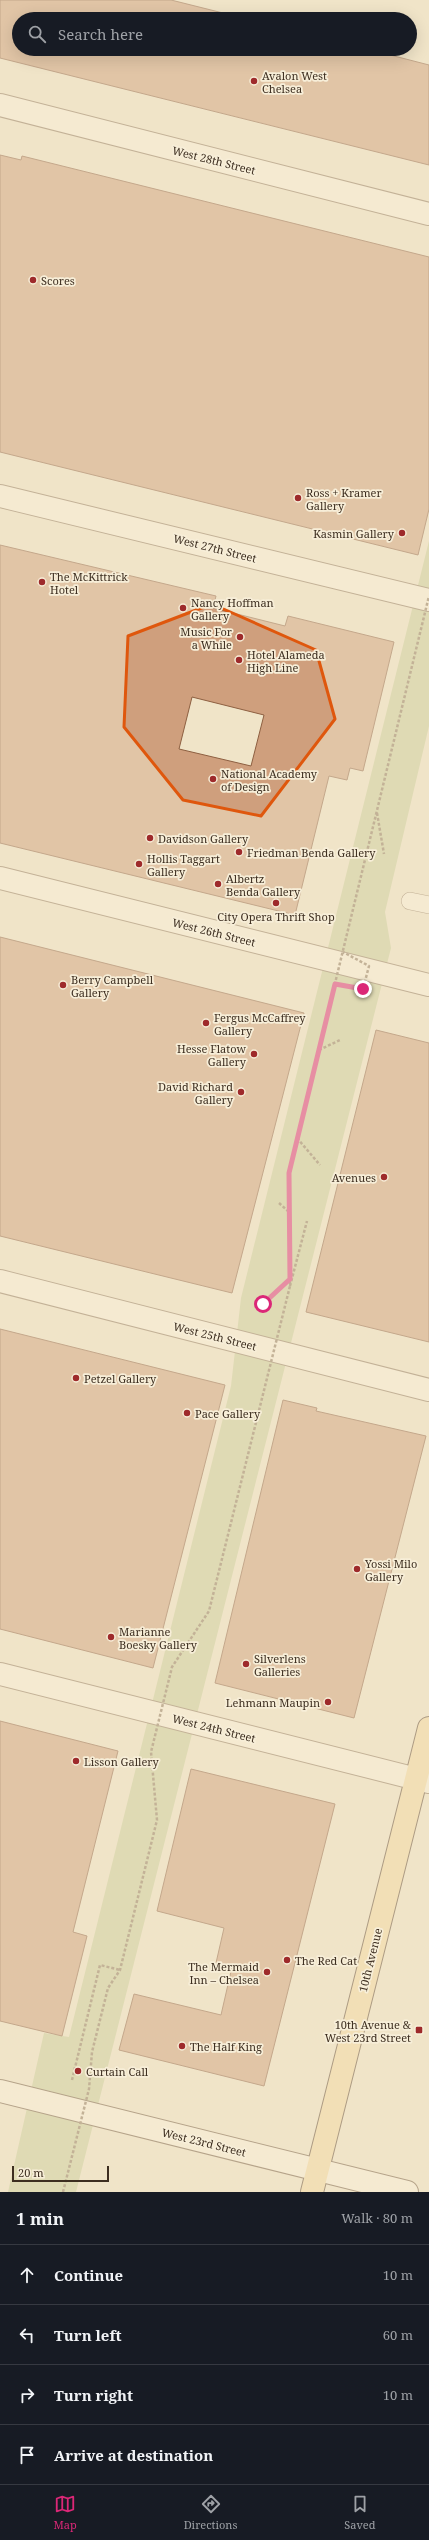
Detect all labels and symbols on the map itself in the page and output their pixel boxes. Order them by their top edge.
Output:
place label: Avalon West Chelsea [262,68,327,96]
marker: Avalon West Chelsea [249,76,259,86]
street label: West 28th Street [171,142,257,178]
place label: Scores [41,273,75,288]
marker: Scores [28,275,38,285]
place label: Ross + Kramer Gallery [306,485,382,513]
marker: Ross + Kramer Gallery [293,493,303,503]
place label: Kasmin Gallery [313,526,395,541]
marker: Kasmin Gallery [397,528,407,538]
street label: West 27th Street [172,530,258,566]
place label: The McKittrick Hotel [50,569,128,597]
marker: The McKittrick Hotel [37,577,47,587]
place label: Nancy Hoffman Gallery [191,595,274,623]
marker: Nancy Hoffman Gallery [178,603,188,613]
place label: Music For a While [180,624,233,652]
marker: Music For a While [235,632,245,642]
place label: Hotel Alameda High Line [247,647,325,675]
marker: Hotel Alameda High Line [234,655,244,665]
place label: National Academy of Design [221,766,318,794]
marker: National Academy of Design [208,774,218,784]
place label: Davidson Gallery [158,831,249,846]
marker: Davidson Gallery [145,833,155,843]
place label: Friedman Benda Gallery [247,845,376,860]
marker: Friedman Benda Gallery [234,847,244,857]
place label: Hollis Taggart Gallery [147,851,220,879]
marker: Hollis Taggart Gallery [134,859,144,869]
place label: Albertz Benda Gallery [226,871,301,899]
marker: Albertz Benda Gallery [213,879,223,889]
marker: City Opera Thrift Shop [271,898,281,908]
place label: City Opera Thrift Shop [217,909,335,924]
street label: West 26th Street [171,914,257,950]
place label: Berry Campbell Gallery [71,972,154,1000]
marker: Berry Campbell Gallery [58,980,68,990]
route end [354,980,372,998]
place label: Fergus McCaffrey Gallery [214,1010,306,1038]
marker: Fergus McCaffrey Gallery [201,1018,211,1028]
place label: Hesse Flatow Gallery [177,1041,247,1069]
marker: Hesse Flatow Gallery [249,1049,259,1059]
place label: David Richard Gallery [158,1079,234,1107]
marker: David Richard Gallery [236,1087,246,1097]
place label: Avenues [332,1170,376,1185]
marker: Avenues [379,1172,389,1182]
route start [254,1295,272,1313]
street label: West 25th Street [172,1318,258,1354]
place label: Petzel Gallery [84,1371,157,1386]
marker: Petzel Gallery [71,1373,81,1383]
place label: Pace Gallery [195,1406,261,1421]
marker: Pace Gallery [182,1408,192,1418]
place label: Yossi Milo Gallery [364,1556,417,1584]
marker: Yossi Milo Gallery [352,1564,362,1574]
place label: Marianne Boesky Gallery [119,1624,198,1652]
marker: Marianne Boesky Gallery [106,1632,116,1642]
place label: Silverlens Galleries [254,1651,306,1679]
marker: Silverlens Galleries [241,1659,251,1669]
place label: Lehmann Maupin [226,1695,320,1710]
marker: Lehmann Maupin [323,1697,333,1707]
street label: West 24th Street [171,1710,257,1746]
place label: Lisson Gallery [84,1754,160,1769]
marker: Lisson Gallery [71,1756,81,1766]
street label: 10th Avenue [355,1926,385,1994]
place label: The Red Cat [295,1953,357,1968]
marker: The Red Cat [282,1955,292,1965]
place label: The Mermaid Inn – Chelsea [188,1959,259,1987]
marker: The Mermaid Inn – Chelsea [262,1967,272,1977]
place label: 10th Avenue & West 23rd Street [325,2017,412,2045]
marker: 10th Avenue & West 23rd Street [414,2025,424,2035]
place label: The Half King [190,2039,262,2054]
marker: The Half King [177,2041,187,2051]
place label: Curtain Call [86,2064,149,2079]
marker: Curtain Call [73,2066,83,2076]
street label: West 23rd Street [160,2124,248,2160]
scale bar [12,2164,109,2183]

